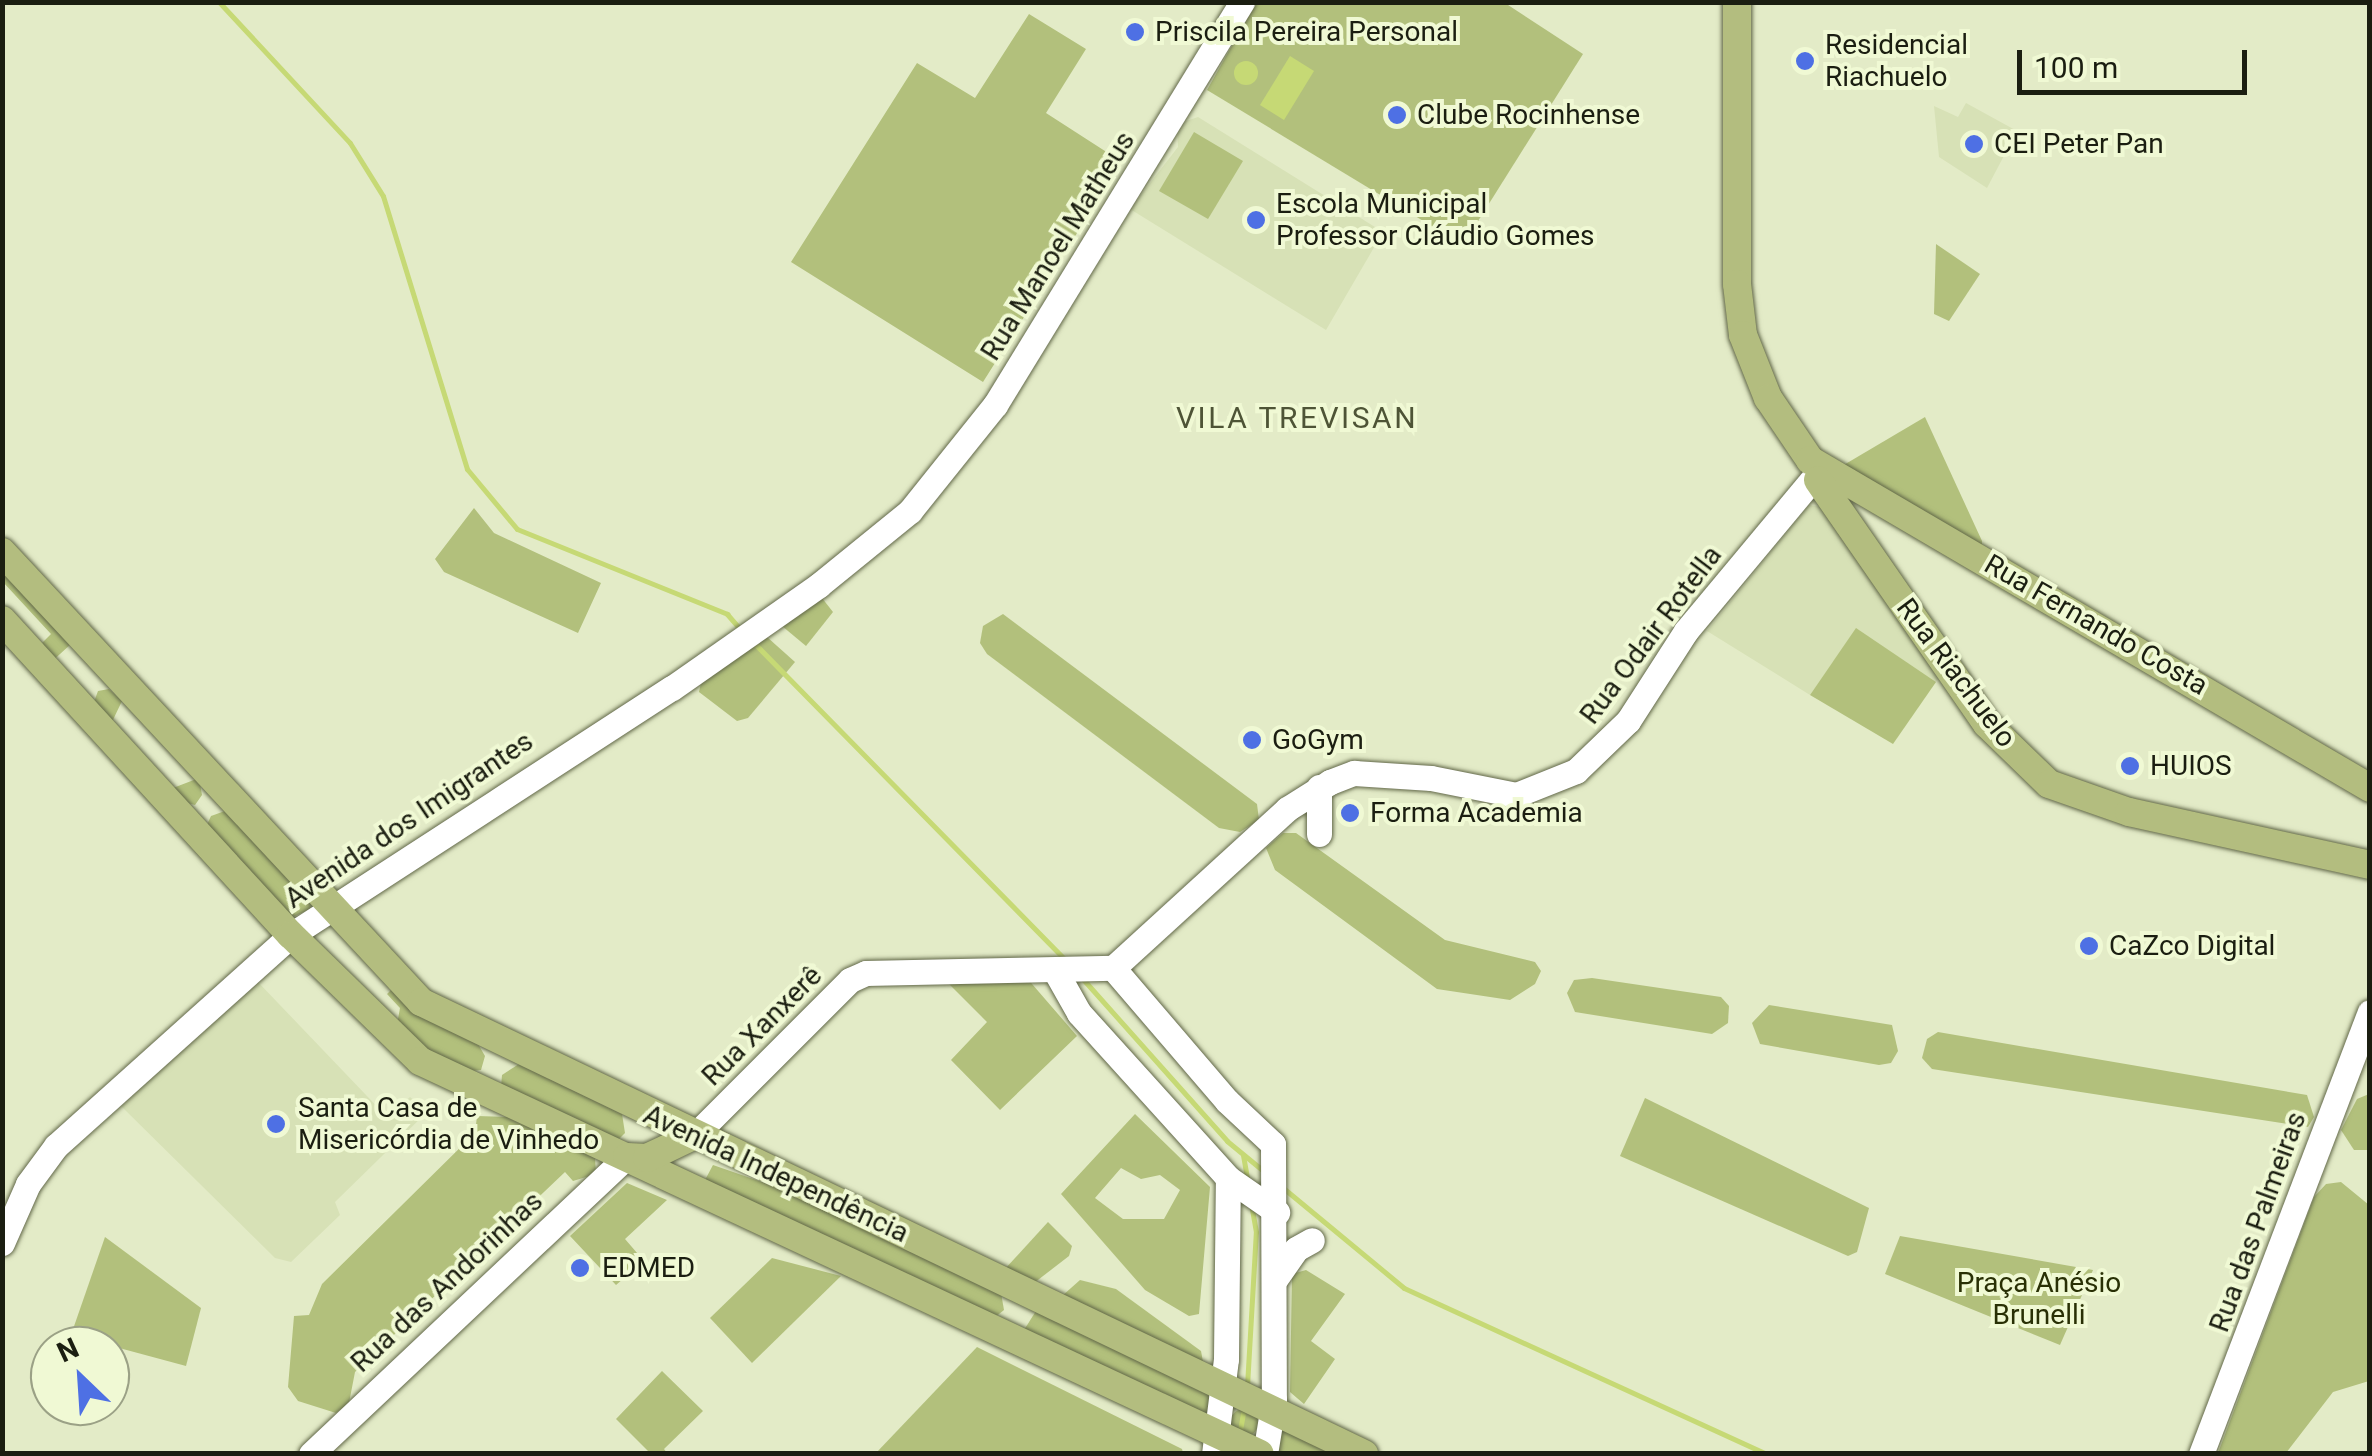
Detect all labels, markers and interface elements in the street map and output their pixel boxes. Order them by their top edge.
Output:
place label: Priscila Pereira Personal [1155,15,1458,49]
marker: Priscila Pereira Personal [1124,21,1146,43]
place label: Residencial Riachuelo [1825,28,1968,94]
scale bar [2022,30,2252,92]
marker: Residencial Riachuelo [1794,50,1816,72]
text: 100 m [2034,50,2118,85]
place label: Clube Rocinhense [1417,98,1640,132]
marker: Clube Rocinhense [1386,104,1408,126]
street label: Rua Manoel Matheus [974,125,1142,367]
place label: CEI Peter Pan [1994,127,2164,161]
marker: CEI Peter Pan [1963,133,1985,155]
place label: Escola Municipal Professor Cláudio Gomes [1276,187,1595,253]
marker: Escola Municipal Professor Cláudio Gomes [1245,209,1267,231]
district label: VILA TREVISAN [1176,400,1418,436]
street label: Rua Odair Rotella [1573,539,1729,731]
street label: Rua Fernando Costa [1978,547,2214,703]
street label: Rua Riachuelo [1889,592,2023,754]
place label: GoGym [1272,723,1364,757]
street label: Avenida dos Imigrantes [279,724,539,916]
marker: GoGym [1241,729,1263,751]
place label: HUIOS [2150,749,2232,783]
marker: HUIOS [2119,755,2141,777]
place label: Forma Academia [1370,796,1583,830]
marker: Forma Academia [1339,802,1361,824]
place label: CaZco Digital [2109,929,2275,963]
marker: CaZco Digital [2078,935,2100,957]
street label: Rua Xanxerê [695,959,829,1093]
place label: Santa Casa de Misericórdia de Vinhedo [298,1091,599,1157]
street label: Avenida Independência [638,1098,914,1250]
street label: Rua das Palmeiras [2203,1107,2313,1337]
marker: Santa Casa de Misericórdia de Vinhedo [263,1111,289,1137]
street label: Rua das Andorinhas [344,1185,550,1379]
place label: EDMED [602,1251,695,1285]
marker: EDMED [567,1255,593,1281]
park label: Praça Anésio Brunelli [1957,1266,2121,1332]
north arrow [30,1326,130,1426]
text: N [52,1331,84,1369]

